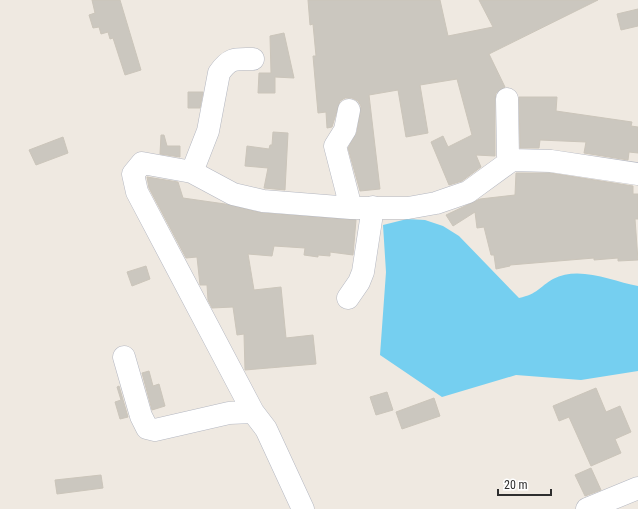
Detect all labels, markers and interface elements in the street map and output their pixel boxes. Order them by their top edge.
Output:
scale bar [498,471,551,497]
text: 20 m [504,478,528,492]

